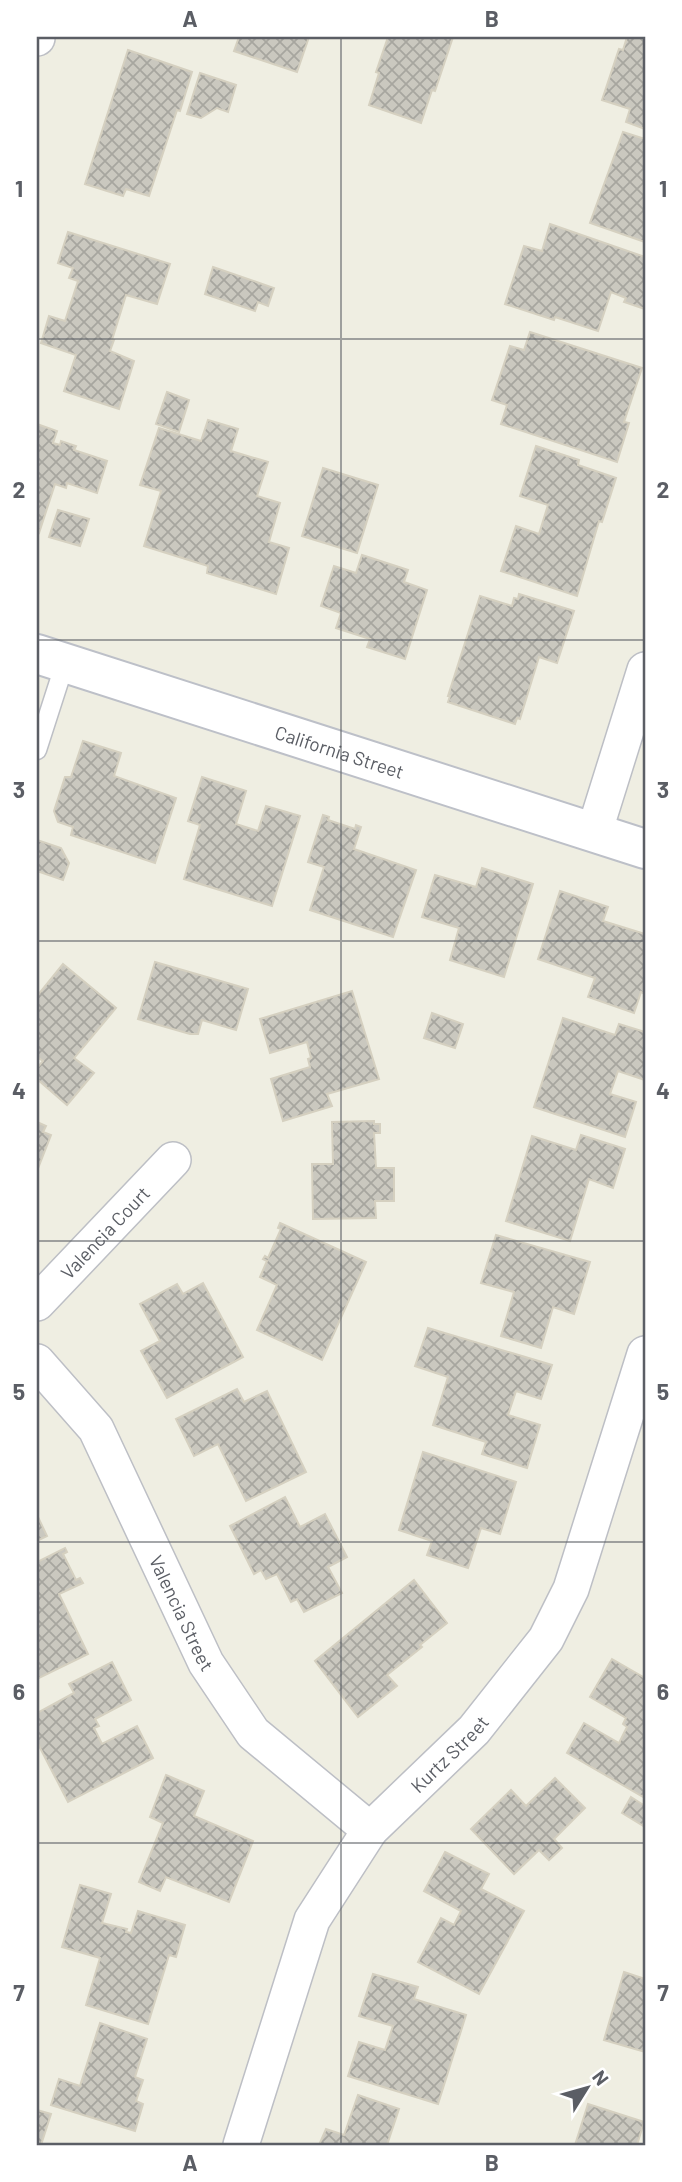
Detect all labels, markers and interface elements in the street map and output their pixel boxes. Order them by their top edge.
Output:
text: A [182,4,198,32]
text: B [485,4,499,32]
text: 1 [15,174,23,202]
text: 1 [659,174,667,202]
text: 2 [13,475,25,503]
text: 2 [657,475,669,503]
street label: California Street [272,720,407,783]
text: 3 [13,775,25,803]
text: 3 [657,775,669,803]
text: 4 [12,1076,26,1104]
text: 4 [656,1076,670,1104]
street label: Valencia Court [55,1181,154,1283]
text: 5 [13,1377,25,1405]
text: 5 [657,1377,669,1405]
street label: Valencia Street [145,1551,219,1675]
text: 6 [13,1677,25,1705]
text: 6 [657,1677,669,1705]
street label: Kurtz Street [405,1710,493,1797]
text: 7 [13,1978,25,2006]
text: 7 [657,1978,669,2006]
north arrow [552,2052,622,2122]
text: N [588,2065,614,2089]
text: A [182,2148,198,2176]
text: B [485,2148,499,2176]

